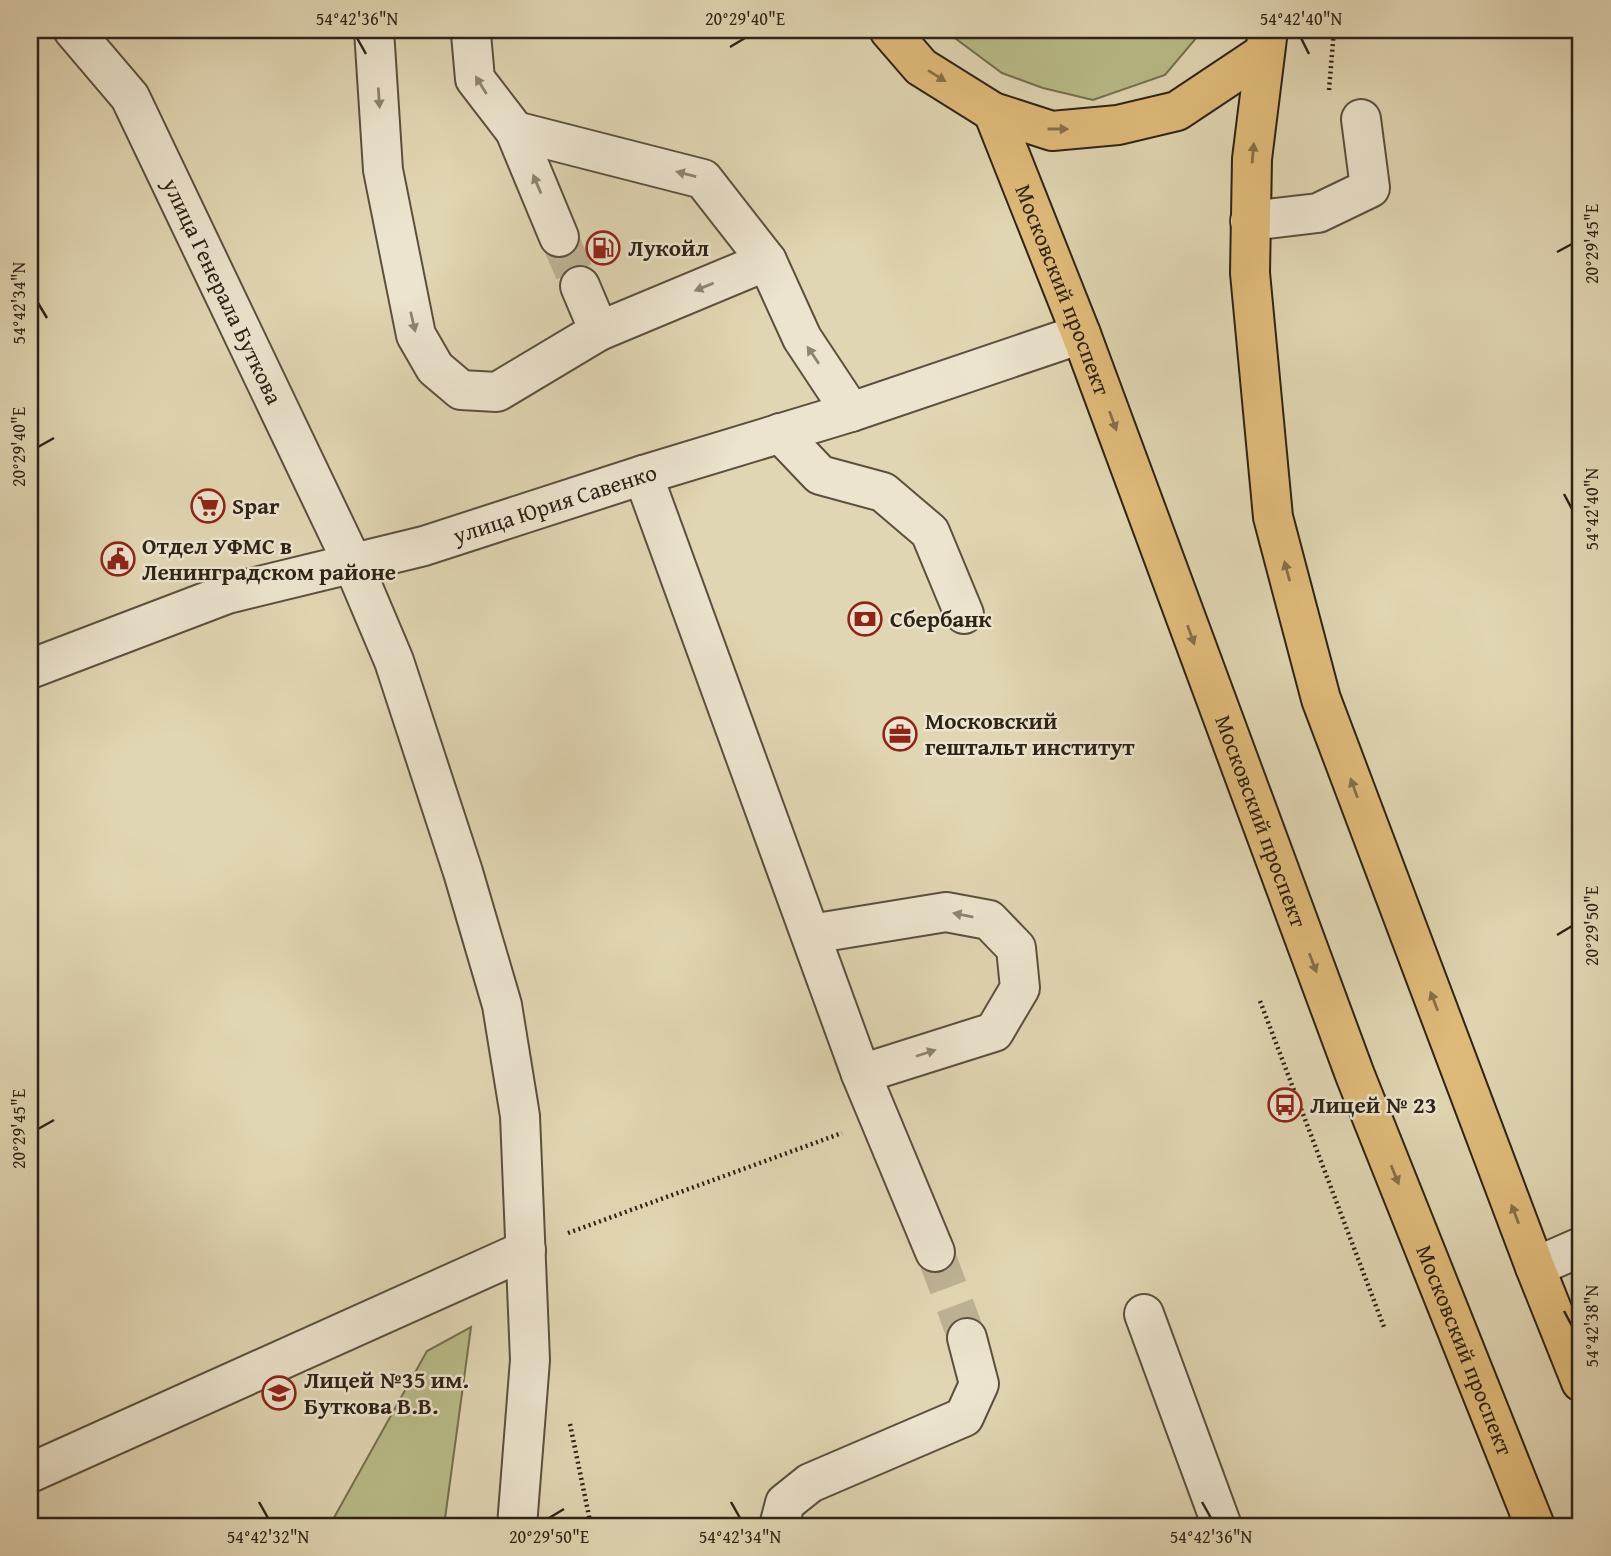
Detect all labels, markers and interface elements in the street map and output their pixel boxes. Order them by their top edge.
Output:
text: 54°42'36"N [316,5,399,32]
text: 20°29'40"E [705,5,785,32]
text: 54°42'40"N [1260,5,1343,32]
one-way arrow [927,70,946,83]
one-way arrow [475,75,488,95]
one-way arrow [373,87,384,109]
one-way arrow [1048,123,1070,135]
one-way arrow [1248,142,1259,164]
one-way arrow [675,168,697,179]
street label: улица Генерала Буткова [155,171,291,410]
one-way arrow [531,173,542,194]
street label: Московский проспект [1007,179,1119,400]
text: 20°29'45"E [1578,204,1605,284]
fuel station icon: Лукойл [584,229,622,267]
place label: Лукойл [628,231,709,264]
text: 54°42'34"N [5,261,32,344]
one-way arrow [693,282,714,293]
one-way arrow [408,311,419,333]
one-way arrow [807,345,820,365]
text: 20°29'40"E [5,407,32,487]
one-way arrow [1108,410,1119,431]
street label: улица Юрия Савенко [448,455,660,552]
text: 54°42'40"N [1578,467,1605,550]
supermarket icon: Spar [189,487,227,525]
place label: Spar [232,489,280,522]
place label: Отдел УФМС в Ленинградском районе [142,529,396,588]
public building icon: Отдел УФМС в Ленинградском районе [99,540,137,578]
one-way arrow [1281,560,1292,582]
bank icon: Сбербанк [846,600,884,638]
place label: Сбербанк [890,602,992,635]
one-way arrow [1186,624,1197,645]
place label: Московский гештальт институт [925,704,1135,763]
street label: Московский проспект [1207,710,1316,932]
office icon: Московский гештальт институт [881,715,919,753]
one-way arrow [1348,777,1359,798]
text: 20°29'50"E [1578,886,1605,966]
one-way arrow [952,910,974,921]
one-way arrow [1307,952,1318,973]
one-way arrow [1429,990,1440,1011]
one-way arrow [916,1048,937,1058]
bus stop icon: Лицей № 23 [1266,1086,1304,1124]
place label: Лицей № 23 [1310,1088,1437,1121]
text: 20°29'45"E [5,1089,32,1169]
one-way arrow [1389,1165,1400,1186]
one-way arrow [1509,1203,1520,1224]
street label: Московский проспект [1408,1240,1522,1460]
text: 54°42'38"N [1578,1284,1605,1367]
place label: Лицей №35 им. Буткова В.В. [304,1363,469,1422]
school or university icon: Лицей №35 им. Буткова В.В. [260,1374,298,1412]
text: 54°42'32"N [227,1523,310,1550]
text: 20°29'50"E [509,1523,589,1550]
text: 54°42'34"N [699,1523,782,1550]
text: 54°42'36"N [1170,1523,1253,1550]

